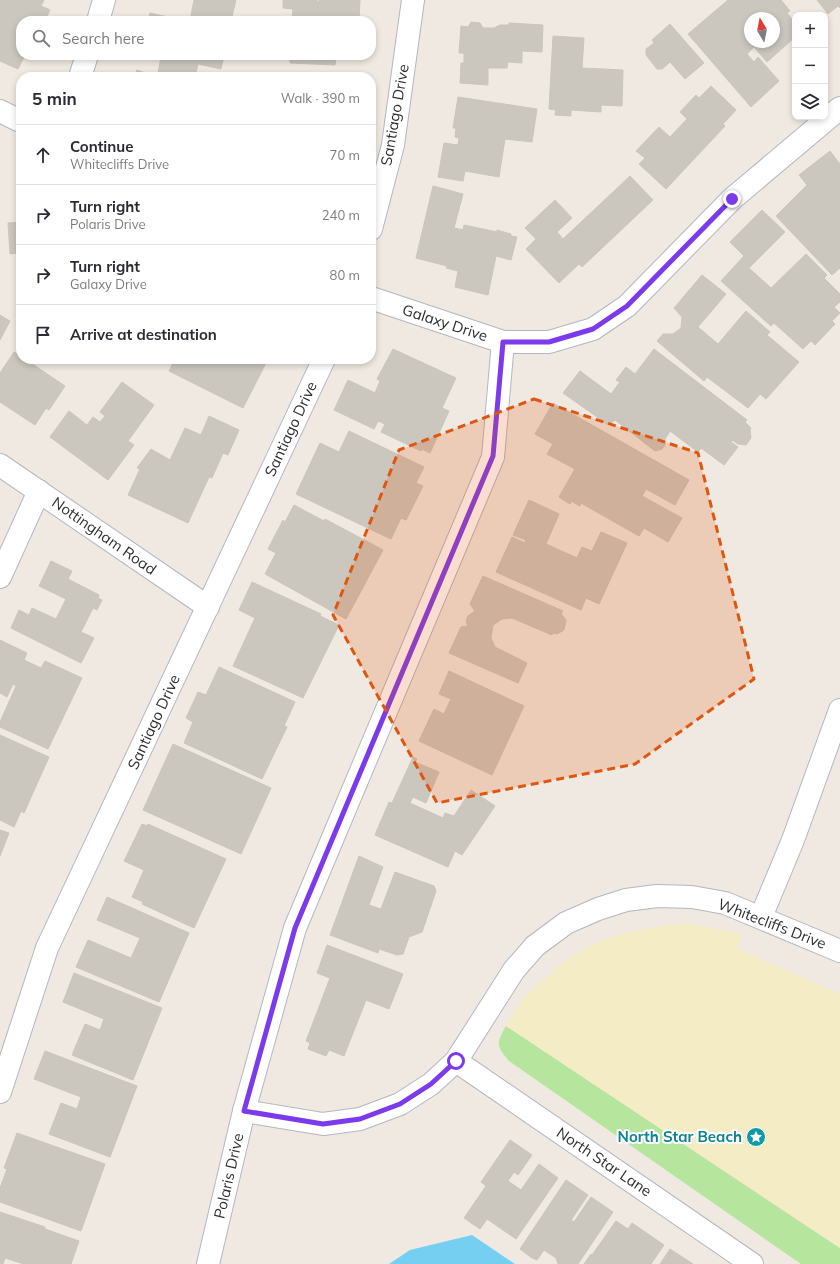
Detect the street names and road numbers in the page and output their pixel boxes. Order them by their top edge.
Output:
street label: Santiago Drive [376,63,413,167]
street label: Galaxy Drive [400,300,490,345]
street label: Santiago Drive [260,378,321,479]
street label: Nottingham Road [48,493,160,579]
street label: Santiago Drive [123,671,184,772]
street label: Whitecliffs Drive [715,894,829,953]
street label: North Star Lane [553,1123,655,1200]
street label: Polaris Drive [209,1131,248,1220]

